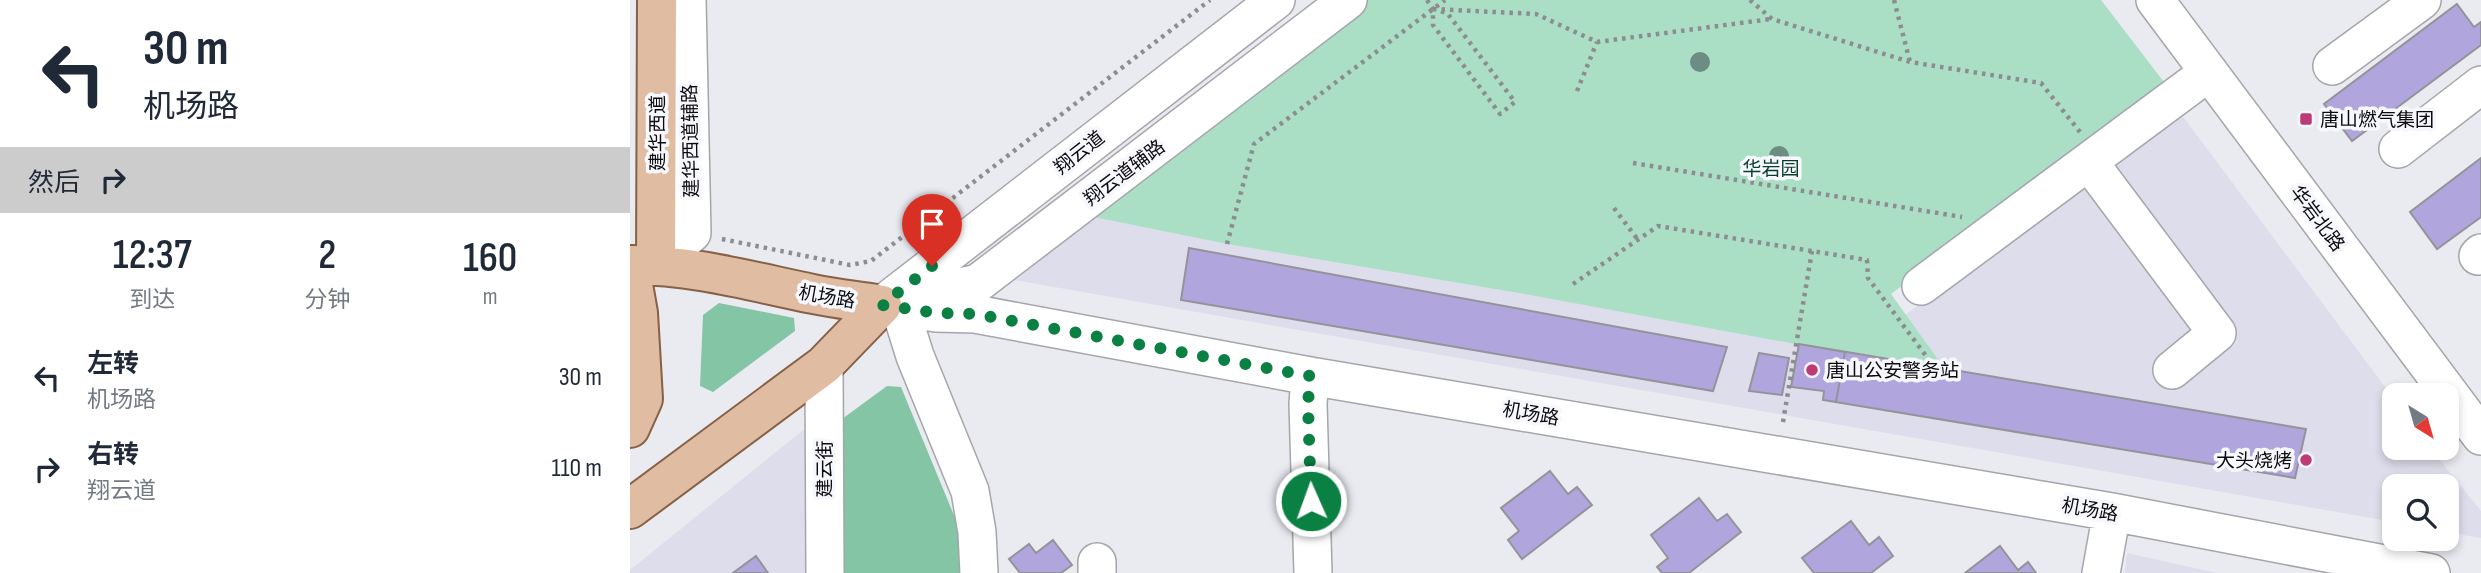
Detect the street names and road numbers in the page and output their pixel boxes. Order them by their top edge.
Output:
street label: 建华西道辅路 [679,84,704,198]
street label: 建华西道 [647,95,670,171]
street label: 翔云道 [1050,127,1109,180]
street label: 翔云道辅路 [1080,135,1170,211]
street label: 华岩北路 [2285,182,2349,256]
street label: 机场路 [797,281,857,314]
street label: 机场路 [1501,398,1561,431]
street label: 建云街 [814,440,837,498]
street label: 机场路 [2060,494,2120,527]

